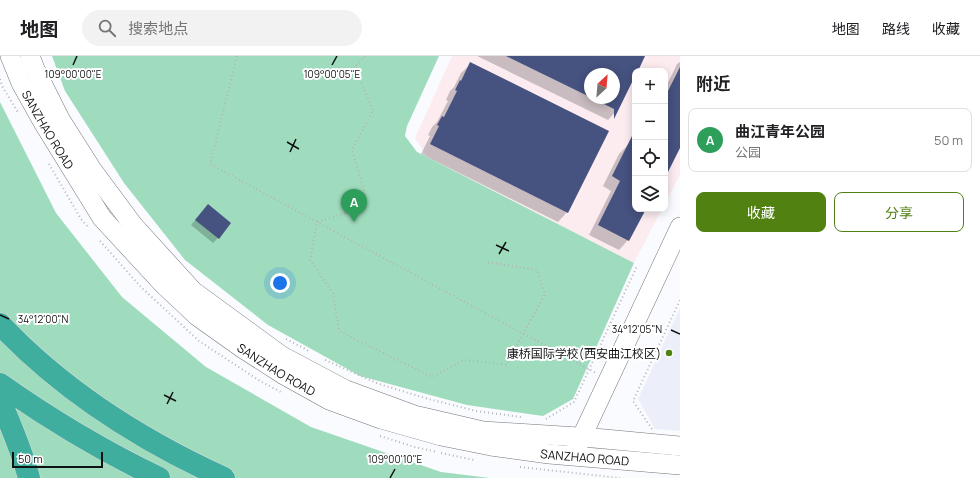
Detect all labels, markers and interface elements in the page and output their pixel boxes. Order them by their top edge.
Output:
search box [82,10,362,46]
text: 地图 [20,16,58,42]
icon: search [96,17,118,39]
text: 搜索地点 [128,18,188,39]
text: 地图 [832,19,860,38]
text: 路线 [882,19,910,38]
text: 收藏 [932,19,960,38]
text: 109°00'00"E [45,67,102,81]
text: 109°00'05"E [304,67,361,81]
north arrow [584,68,620,104]
map controls [632,68,668,212]
button: + [632,68,668,104]
text: 附近 [696,72,730,95]
street label: SANZHAO ROAD [18,87,78,172]
button: − [632,104,668,140]
text: 曲江青年公园 [735,121,825,142]
text: A [706,131,714,149]
text: 50 m [934,131,963,149]
button: locate [632,140,668,176]
text: 公园 [735,143,761,161]
button: layers [632,176,668,212]
pin: A [341,189,367,222]
button: 收藏 [696,192,826,232]
button: 分享 [834,192,964,232]
your location [270,273,290,293]
text: 34°12'00"N [18,312,68,326]
text: 34°12'05"N [612,322,662,336]
street label: SANZHAO ROAD [234,339,319,400]
place label: 康桥国际学校(西安曲江校区) [507,345,661,362]
marker: 康桥国际学校(西安曲江校区) [664,348,674,358]
street label: SANZHAO ROAD [539,444,630,469]
scale bar [12,450,103,469]
text: 50 m [18,451,43,466]
text: 109°00'10"E [368,452,423,466]

